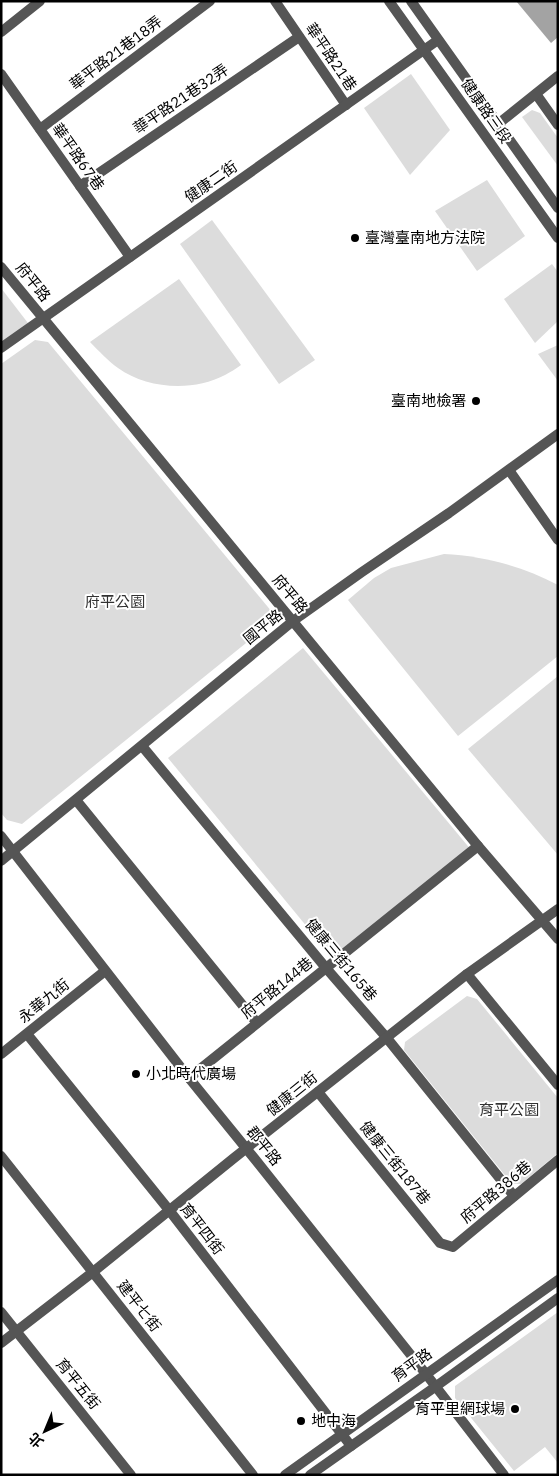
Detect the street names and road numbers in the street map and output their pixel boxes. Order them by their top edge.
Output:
street label: 華平路21巷18弄 [66,12,166,94]
street label: 華平路21巷 [302,19,361,94]
street label: 華平路21巷32弄 [129,60,232,138]
street label: 健康路三段 [457,75,516,147]
street label: 華平路67巷 [48,119,109,194]
street label: 健康二街 [181,157,241,207]
street label: 府平路 [12,258,55,305]
street label: 府平路 [269,570,312,617]
street label: 國平路 [239,605,286,648]
street label: 健康三街165巷 [301,914,381,1005]
street label: 府平路144巷 [237,953,316,1022]
street label: 永華九街 [14,974,73,1027]
street label: 健康三街 [262,1067,321,1120]
street label: 健康三街187巷 [356,1117,435,1208]
street label: 郡平路 [243,1122,286,1169]
street label: 府平路386巷 [456,1156,535,1227]
street label: 育平四街 [176,1199,228,1258]
street label: 建平七街 [113,1276,165,1335]
street label: 育平路 [388,1344,435,1386]
street label: 育平五街 [52,1354,105,1413]

